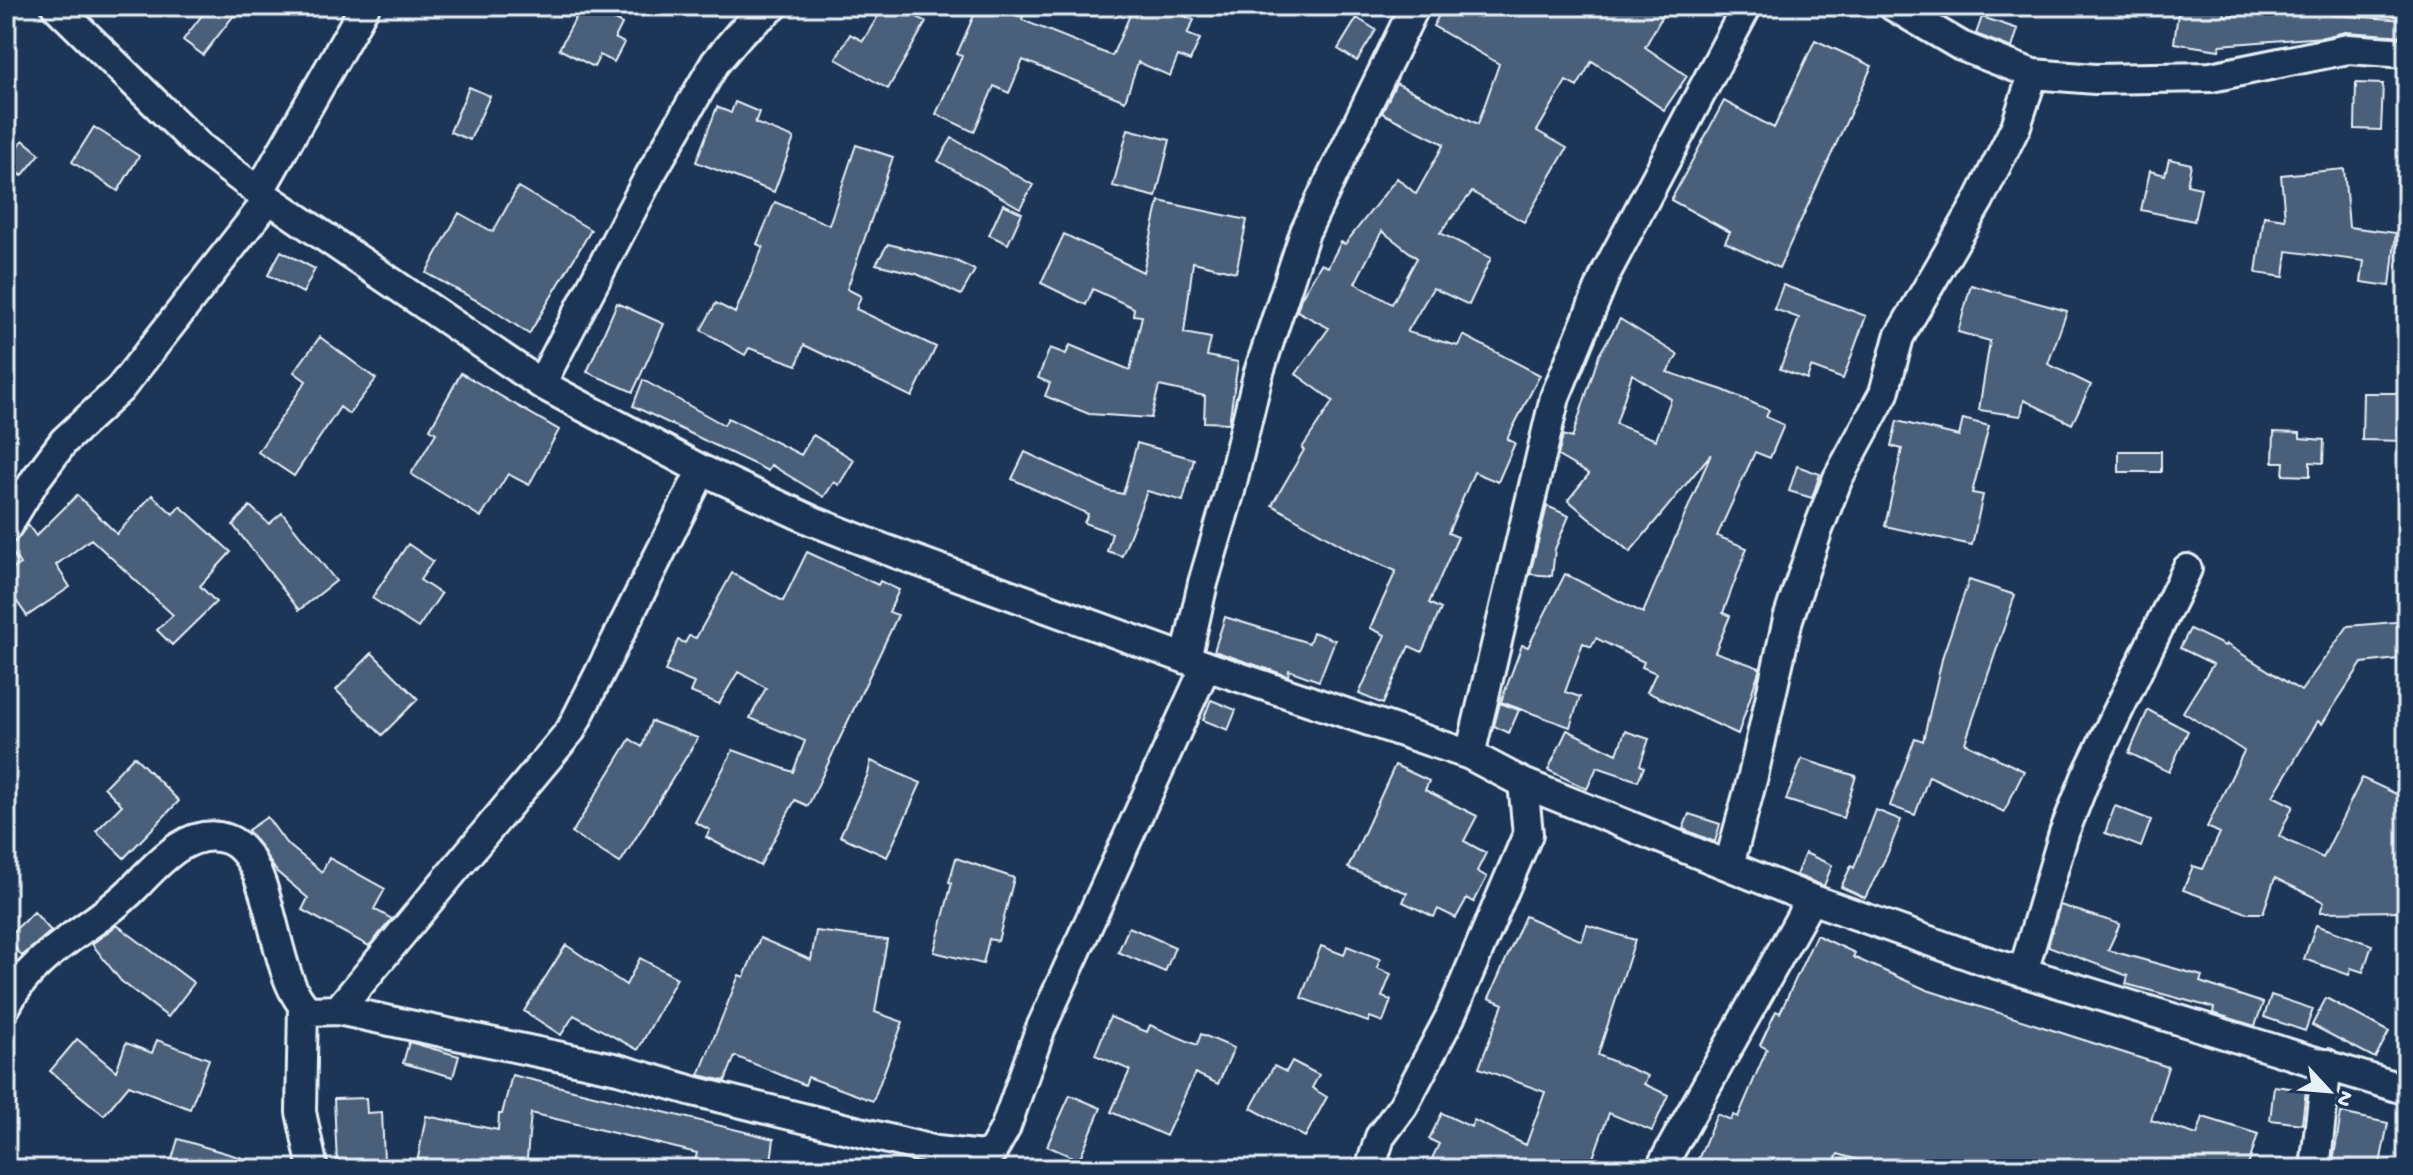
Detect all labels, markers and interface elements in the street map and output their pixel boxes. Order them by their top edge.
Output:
north arrow [2289,1051,2369,1131]
text: N [2329,1086,2358,1110]

